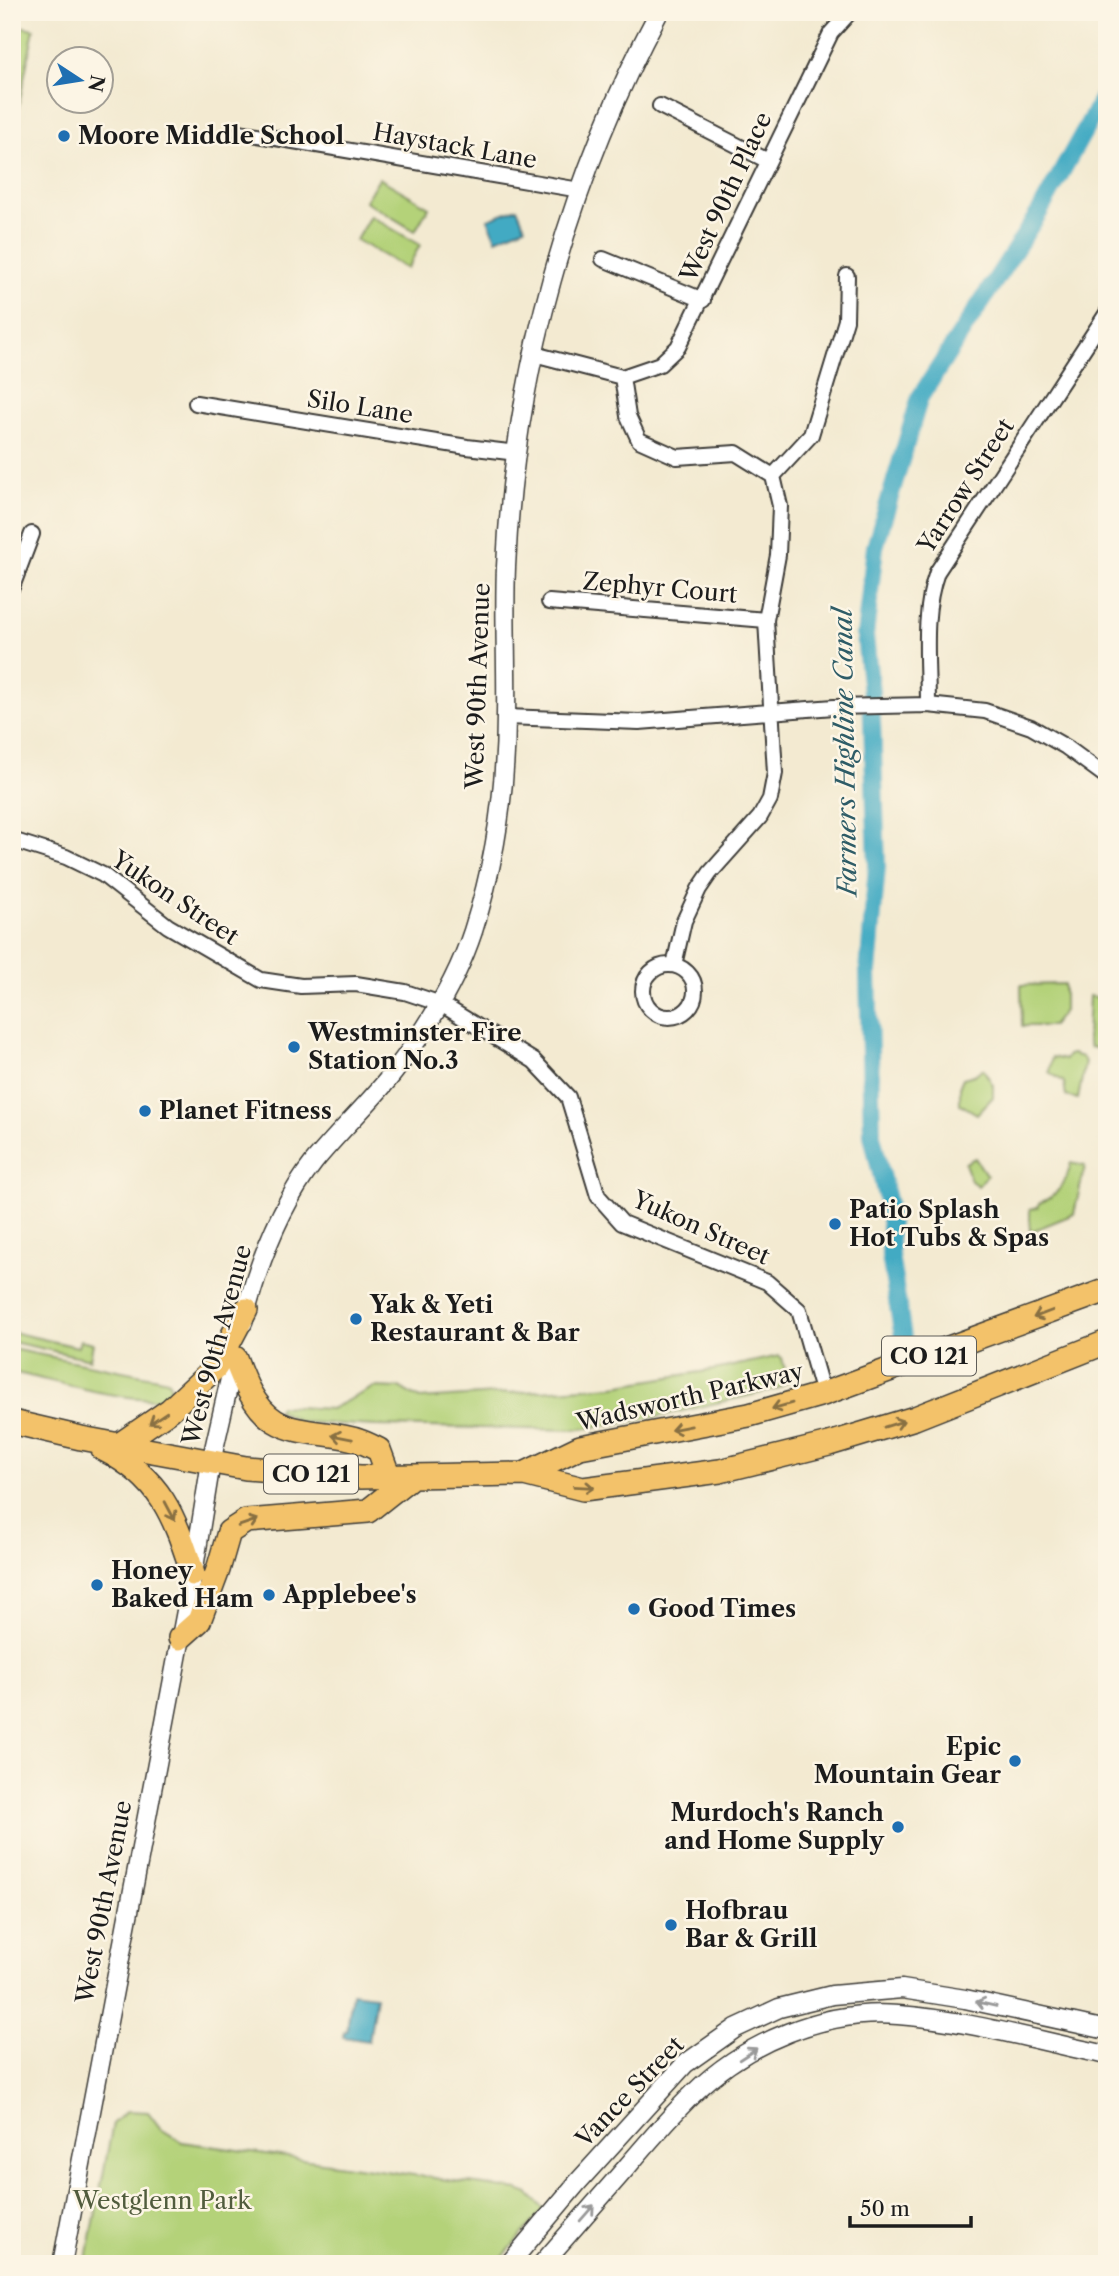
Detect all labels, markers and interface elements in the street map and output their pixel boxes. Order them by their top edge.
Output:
north arrow [46,46,116,116]
text: N [83,73,109,94]
street label: West 90th Place [673,107,778,287]
street label: Haystack Lane [371,117,539,174]
place label: Moore Middle School [78,121,344,150]
marker: Moore Middle School [56,128,72,144]
street label: Silo Lane [305,384,415,429]
street label: Yarrow Street [911,412,1020,559]
street label: Zephyr Court [582,566,739,609]
street label: West 90th Avenue [459,582,496,791]
water label: Farmers Highline Canal [826,605,864,899]
street label: Yukon Street [105,844,245,951]
place label: Westminster Fire Station No.3 [307,1018,522,1075]
marker: Westminster Fire Station No.3 [286,1039,302,1055]
place label: Planet Fitness [159,1096,332,1125]
marker: Planet Fitness [137,1103,153,1119]
street label: Yukon Street [627,1184,775,1271]
place label: Patio Splash Hot Tubs & Spas [849,1195,1049,1252]
marker: Patio Splash Hot Tubs & Spas [827,1216,843,1232]
street label: West 90th Avenue [176,1241,257,1449]
place label: Yak & Yeti Restaurant & Bar [369,1290,580,1347]
one-way arrow [1032,1309,1054,1322]
marker: Yak & Yeti Restaurant & Bar [348,1311,364,1327]
road number: CO 121 [882,1336,976,1376]
street label: Wadsworth Parkway [573,1356,807,1437]
one-way arrow [771,1400,793,1413]
one-way arrow [149,1411,168,1425]
one-way arrow [883,1417,905,1430]
one-way arrow [670,1422,693,1435]
one-way arrow [331,1430,354,1443]
road number: CO 121 [264,1455,358,1494]
one-way arrow [572,1481,595,1494]
one-way arrow [163,1500,177,1521]
one-way arrow [237,1516,258,1528]
place label: Honey Baked Ham [111,1556,254,1613]
marker: Honey Baked Ham [89,1577,105,1593]
place label: Applebee's [282,1580,417,1609]
marker: Applebee's [261,1587,277,1603]
place label: Good Times [648,1594,796,1623]
marker: Good Times [626,1601,642,1617]
place label: Epic Mountain Gear [814,1732,1001,1789]
marker: Epic Mountain Gear [1007,1753,1023,1769]
street label: West 90th Avenue [69,1798,137,2007]
place label: Murdoch's Ranch and Home Supply [664,1798,885,1855]
marker: Murdoch's Ranch and Home Supply [890,1819,906,1835]
place label: Hofbrau Bar & Grill [685,1896,817,1953]
marker: Hofbrau Bar & Grill [663,1917,679,1933]
one-way arrow [975,1996,998,2010]
street label: Vance Street [569,2030,690,2154]
one-way arrow [738,2046,758,2060]
scale bar [850,2185,970,2229]
park label: Westglenn Park [72,2186,252,2215]
text: 50 m [860,2196,910,2221]
one-way arrow [579,2204,595,2222]

